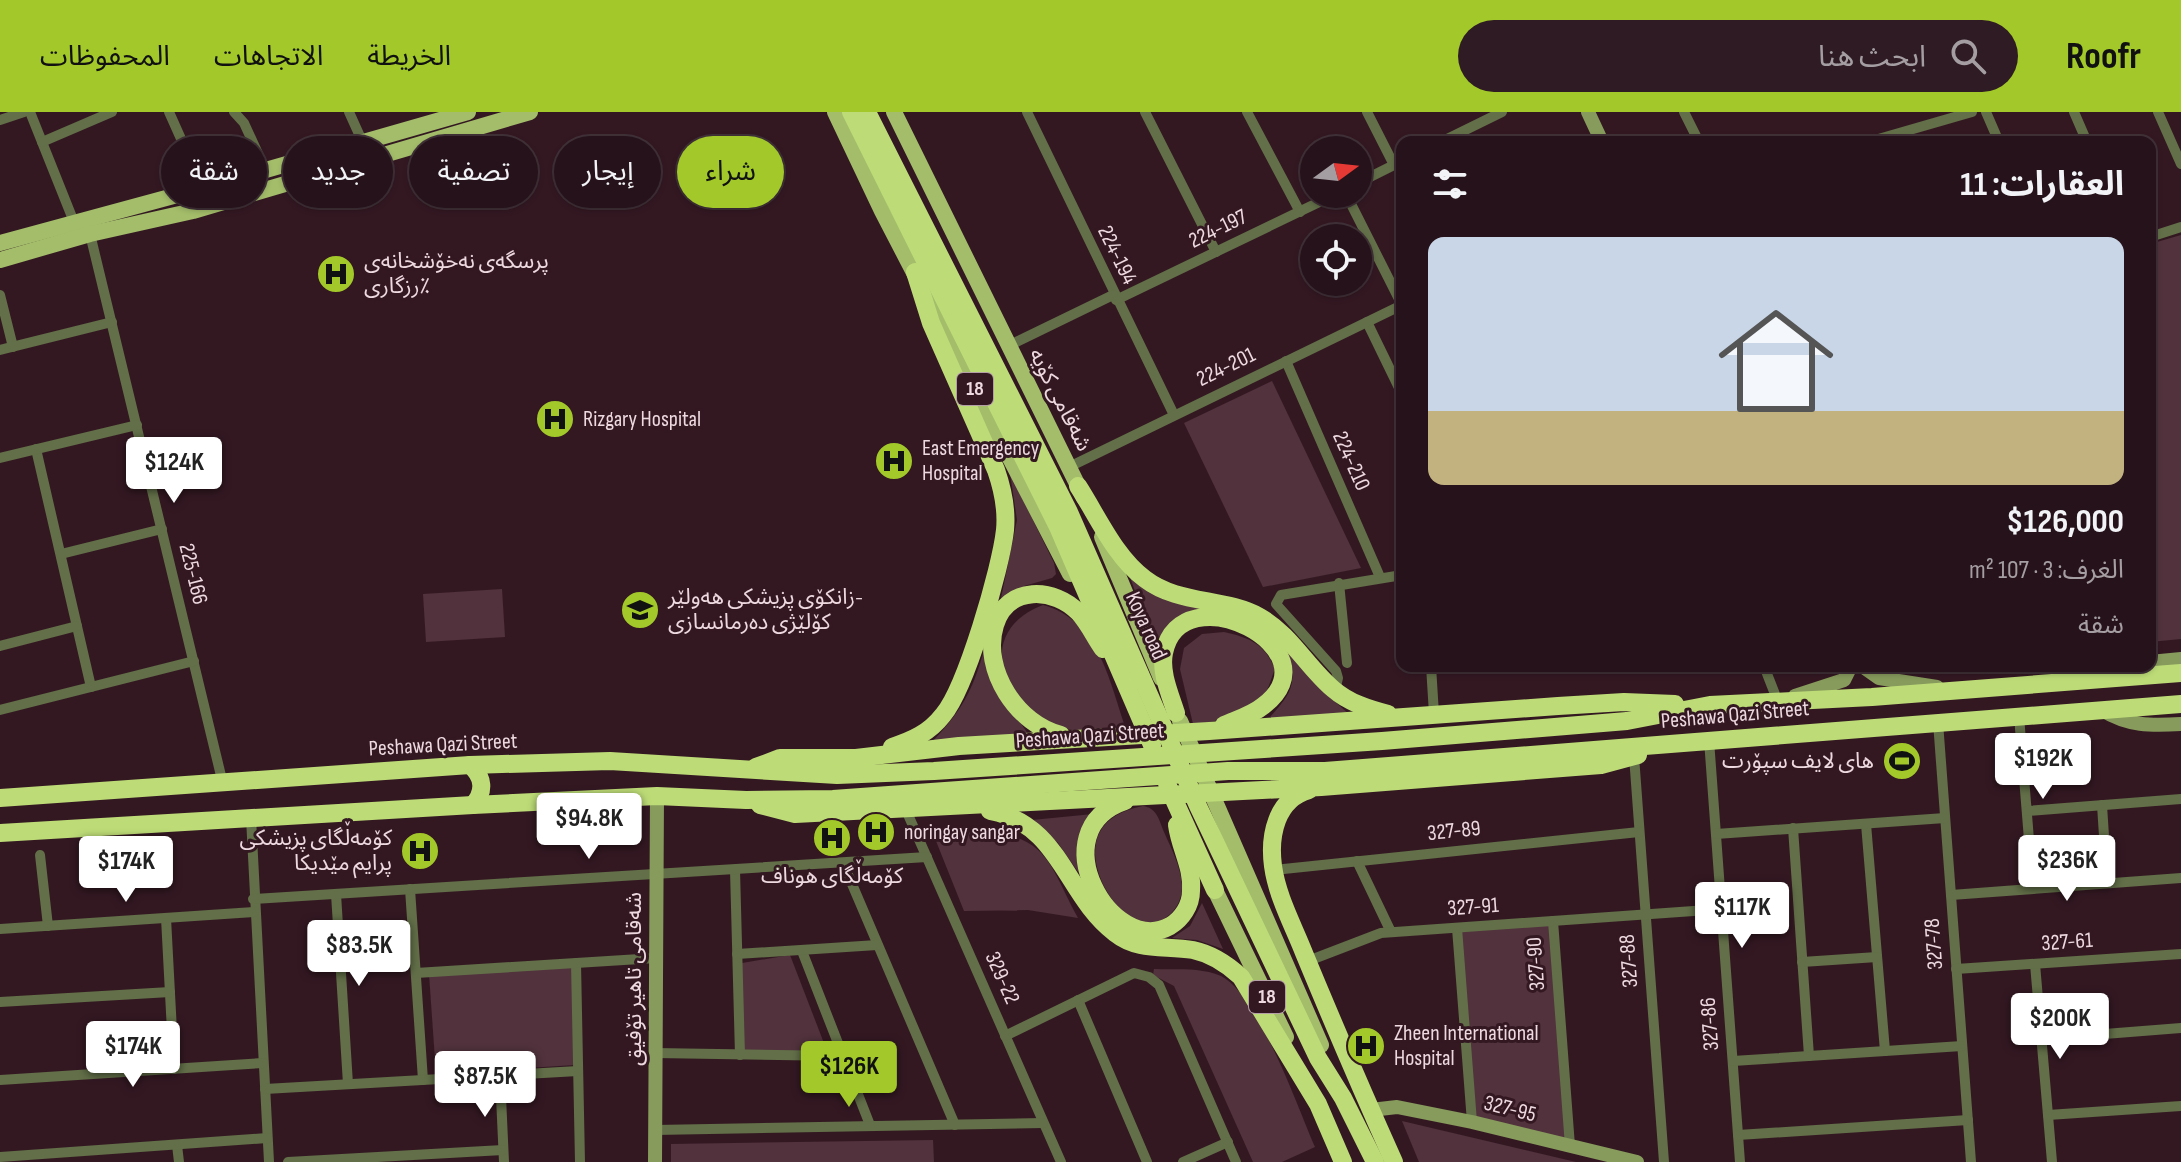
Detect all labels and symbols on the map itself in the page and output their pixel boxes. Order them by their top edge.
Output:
north arrow [1300,136,1372,208]
street label: 224-197 [1184,203,1252,255]
street label: 224-194 [1091,221,1143,289]
place label: پرسگەی نەخۆشخانەی رزگاری٪ [364,248,549,300]
hospital icon: پرسگەی نەخۆشخانەی رزگاری٪ [315,253,357,295]
street label: 224-201 [1192,341,1260,393]
street label: شەقامی کۆیە [1023,344,1097,456]
road number: 18 [957,373,993,405]
hospital icon: Rizgary Hospital [534,398,576,440]
place label: Rizgary Hospital [583,406,701,433]
street label: 224-210 [1326,427,1376,495]
place label: East Emergency Hospital [922,435,1040,487]
pin: $124K [118,437,230,505]
hospital icon: East Emergency Hospital [873,440,915,482]
street label: 225-166 [172,541,214,607]
place label: زانکۆی پزیشکی هەولێر- کۆلێژی دەرمانسازی [667,584,863,636]
street label: Koya road [1119,588,1173,664]
school or university icon: زانکۆی پزیشکی هەولێر- کۆلێژی دەرمانسازی [619,589,661,631]
street label: Peshawa Qazi Street [1660,695,1811,735]
street label: Peshawa Qazi Street [1015,717,1165,755]
street label: Peshawa Qazi Street [368,728,518,762]
pin: $192K [1987,733,2099,801]
sports icon: های لایف سپۆرت [1881,740,1923,782]
place label: های لایف سپۆرت [1722,748,1874,775]
pin: $94.8K [524,793,654,861]
hospital icon: noringay sangar [855,811,897,853]
street label: 327-89 [1426,815,1482,847]
hospital icon: کۆمەڵگای هوناف [811,817,853,859]
place label: noringay sangar [904,819,1020,846]
place label: کۆمەڵگای پزیشکی پرایم مێدیکا [240,821,393,879]
hospital icon: کۆمەڵگای پزیشکی پرایم مێدیکا [399,830,441,872]
pin: $236K [2011,835,2123,903]
pin: $174K [70,836,182,904]
place label: کۆمەڵگای هوناف [761,859,904,890]
pin: $117K [1686,882,1798,950]
street label: شەقامی تاهیر تۆفیق [621,892,648,1066]
street label: 327-91 [1446,892,1500,922]
street label: 327-78 [1919,917,1949,971]
pin: $83.5K [294,920,424,988]
street label: 327-61 [2040,927,2094,957]
street label: 327-88 [1614,933,1644,989]
street label: 327-90 [1521,936,1551,992]
street label: 329-22 [979,948,1025,1008]
road number: 18 [1249,981,1285,1013]
pin: $200K [2004,993,2116,1061]
street label: 327-86 [1695,996,1725,1052]
place label: Zheen International Hospital [1394,1020,1539,1072]
pin: $174K [77,1021,189,1089]
hospital icon: Zheen International Hospital [1345,1025,1387,1067]
pin: $126K [793,1041,905,1109]
pin: $87.5K [420,1051,550,1119]
street label: 327-95 [1481,1090,1539,1129]

